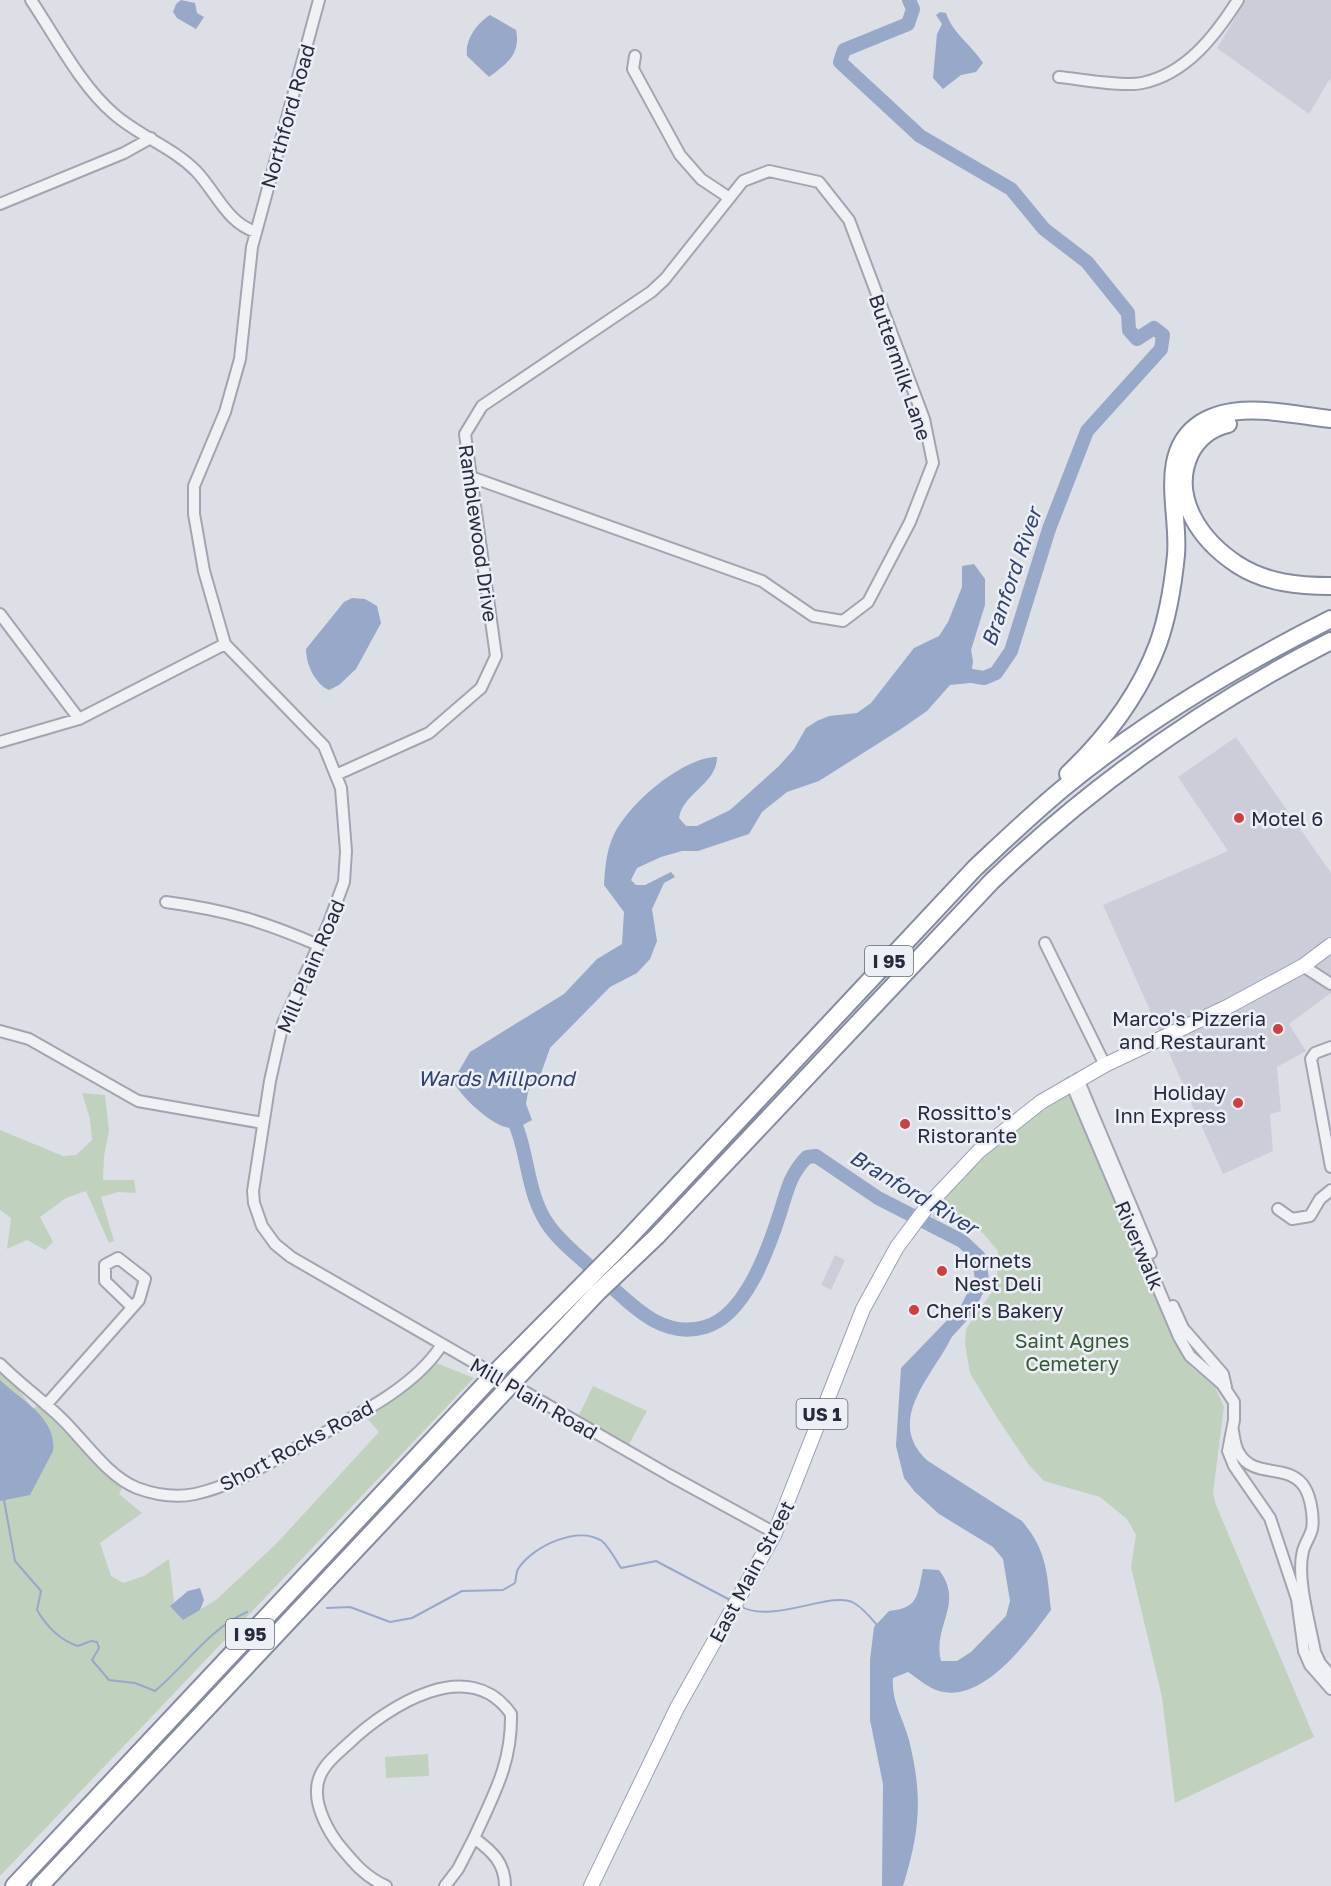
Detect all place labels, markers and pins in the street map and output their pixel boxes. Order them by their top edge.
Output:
place label: Motel 6 [1251,806,1323,830]
marker: Motel 6 [1232,811,1246,825]
place label: Marco's Pizzeria and Restaurant [1112,1006,1266,1053]
marker: Marco's Pizzeria and Restaurant [1271,1022,1285,1036]
place label: Holiday Inn Express [1114,1080,1226,1127]
marker: Holiday Inn Express [1231,1096,1245,1110]
place label: Rossitto's Ristorante [917,1100,1017,1147]
marker: Rossitto's Ristorante [898,1117,912,1131]
place label: Hornets Nest Deli [954,1248,1042,1295]
marker: Hornets Nest Deli [935,1264,949,1278]
place label: Cheri's Bakery [926,1298,1063,1322]
marker: Cheri's Bakery [907,1303,921,1317]

